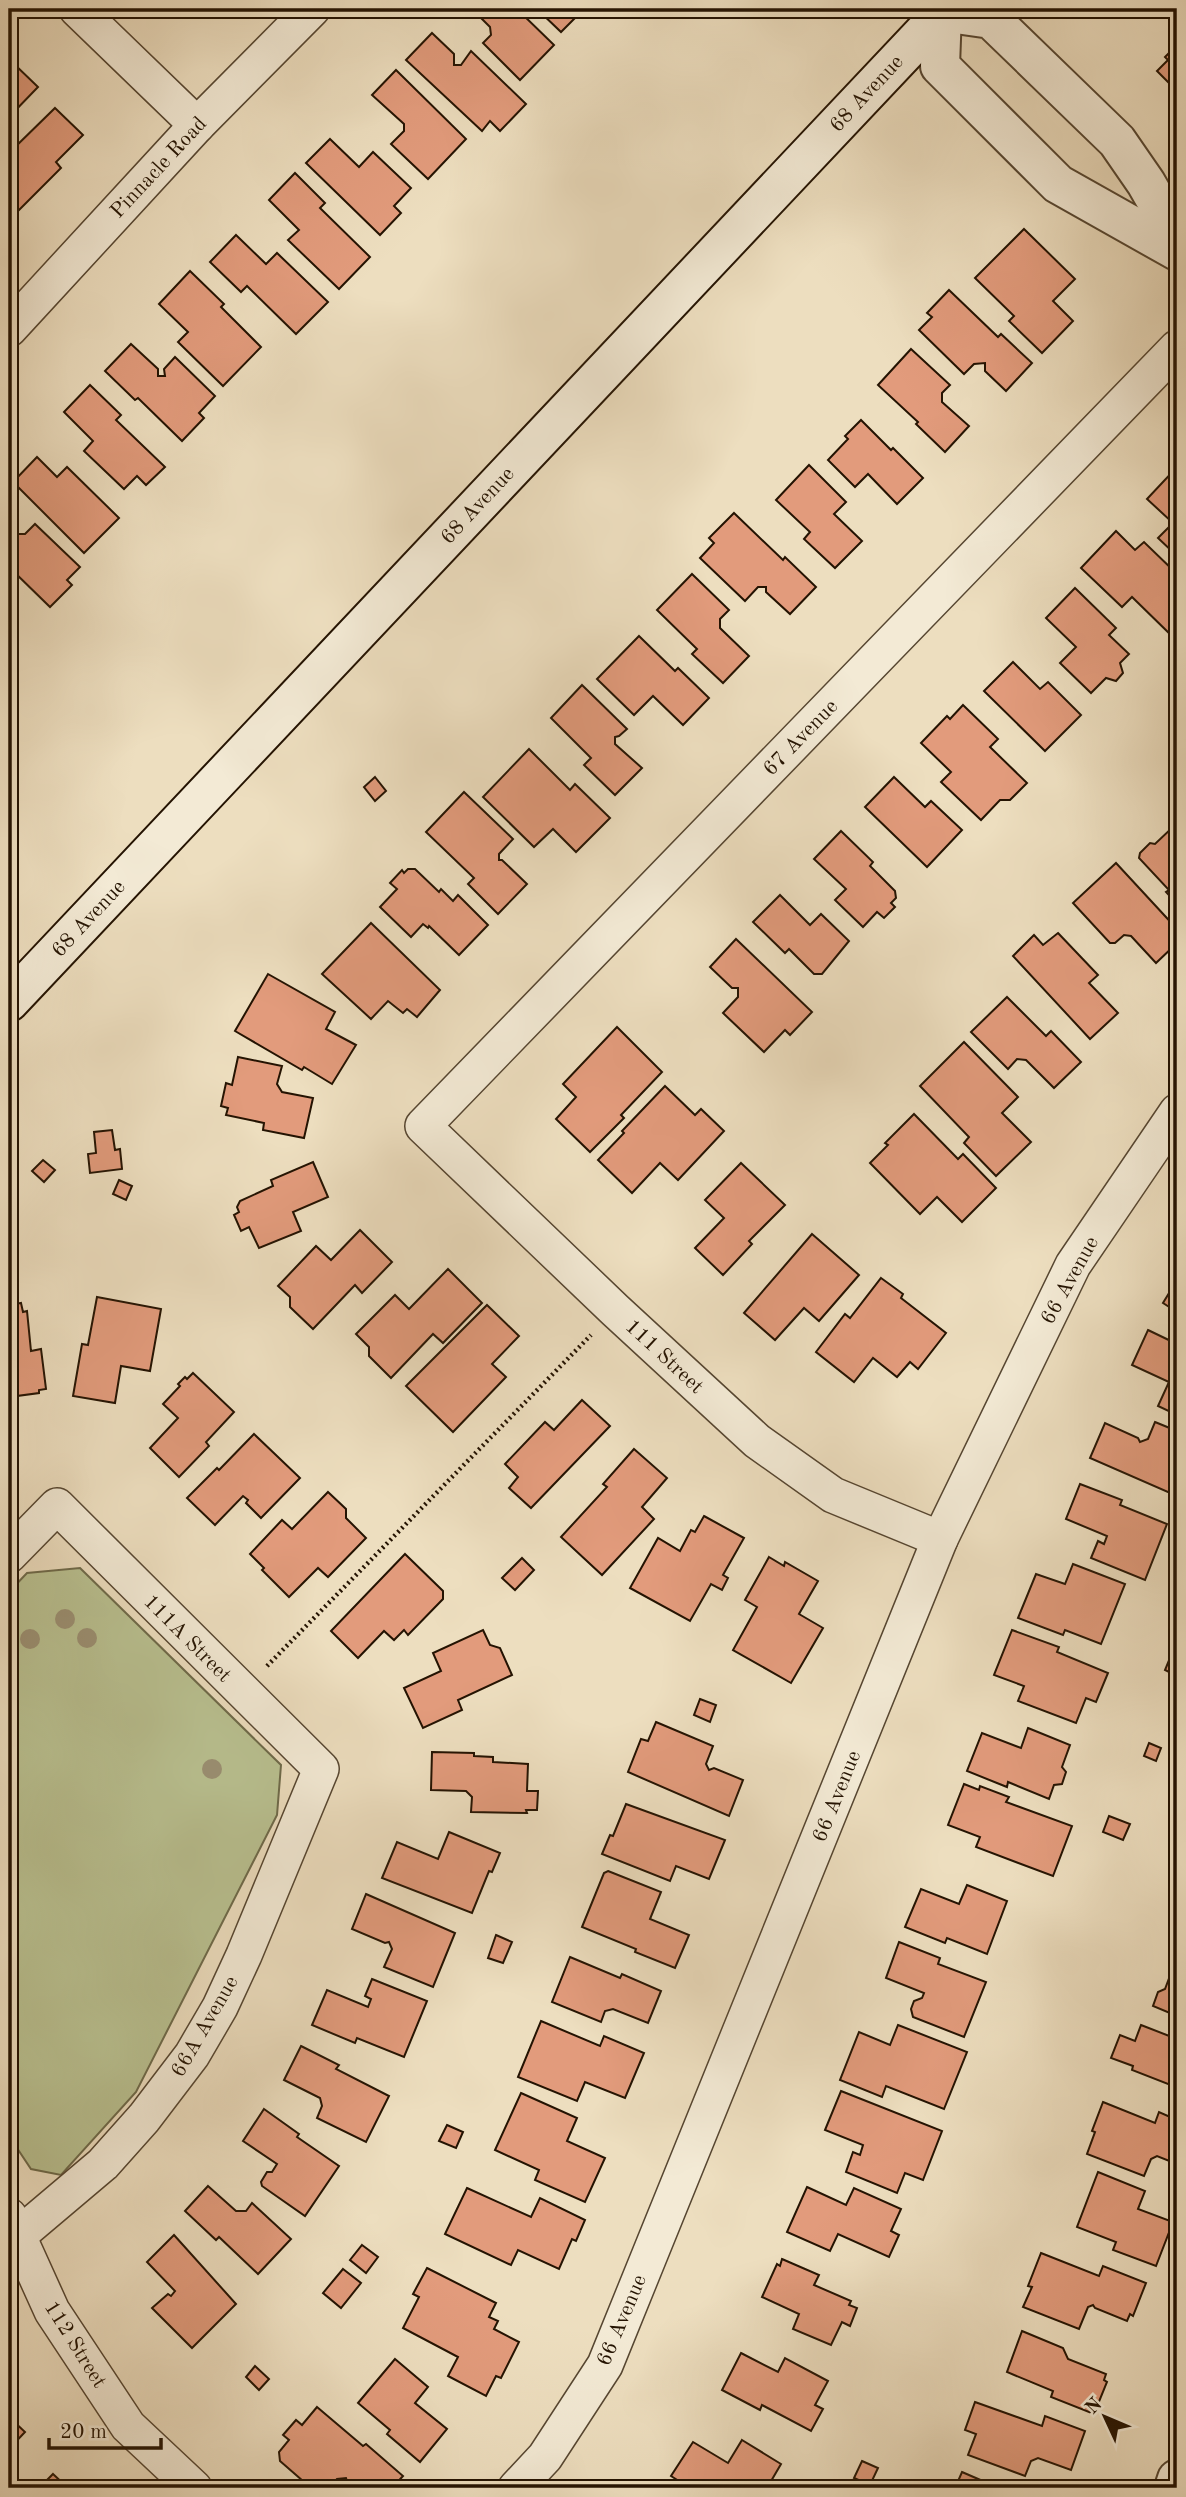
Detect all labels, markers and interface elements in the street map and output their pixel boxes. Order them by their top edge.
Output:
street label: 68 Avenue [826,51,908,137]
street label: Pinnacle Road [107,113,211,223]
street label: 68 Avenue [437,463,519,549]
street label: 67 Avenue [760,696,842,780]
street label: 68 Avenue [48,876,130,962]
street label: 66 Avenue [1038,1233,1103,1328]
street label: 111 Street [621,1316,707,1398]
street label: 111A Street [139,1591,235,1687]
street label: 66 Avenue [809,1748,865,1845]
street label: 66A Avenue [168,1973,243,2081]
street label: 66 Avenue [594,2272,651,2369]
street label: 112 Street [40,2298,110,2392]
north arrow [1070,2382,1140,2452]
text: N [1083,2395,1107,2419]
scale bar [49,2406,161,2450]
text: 20 m [60,2422,107,2443]

